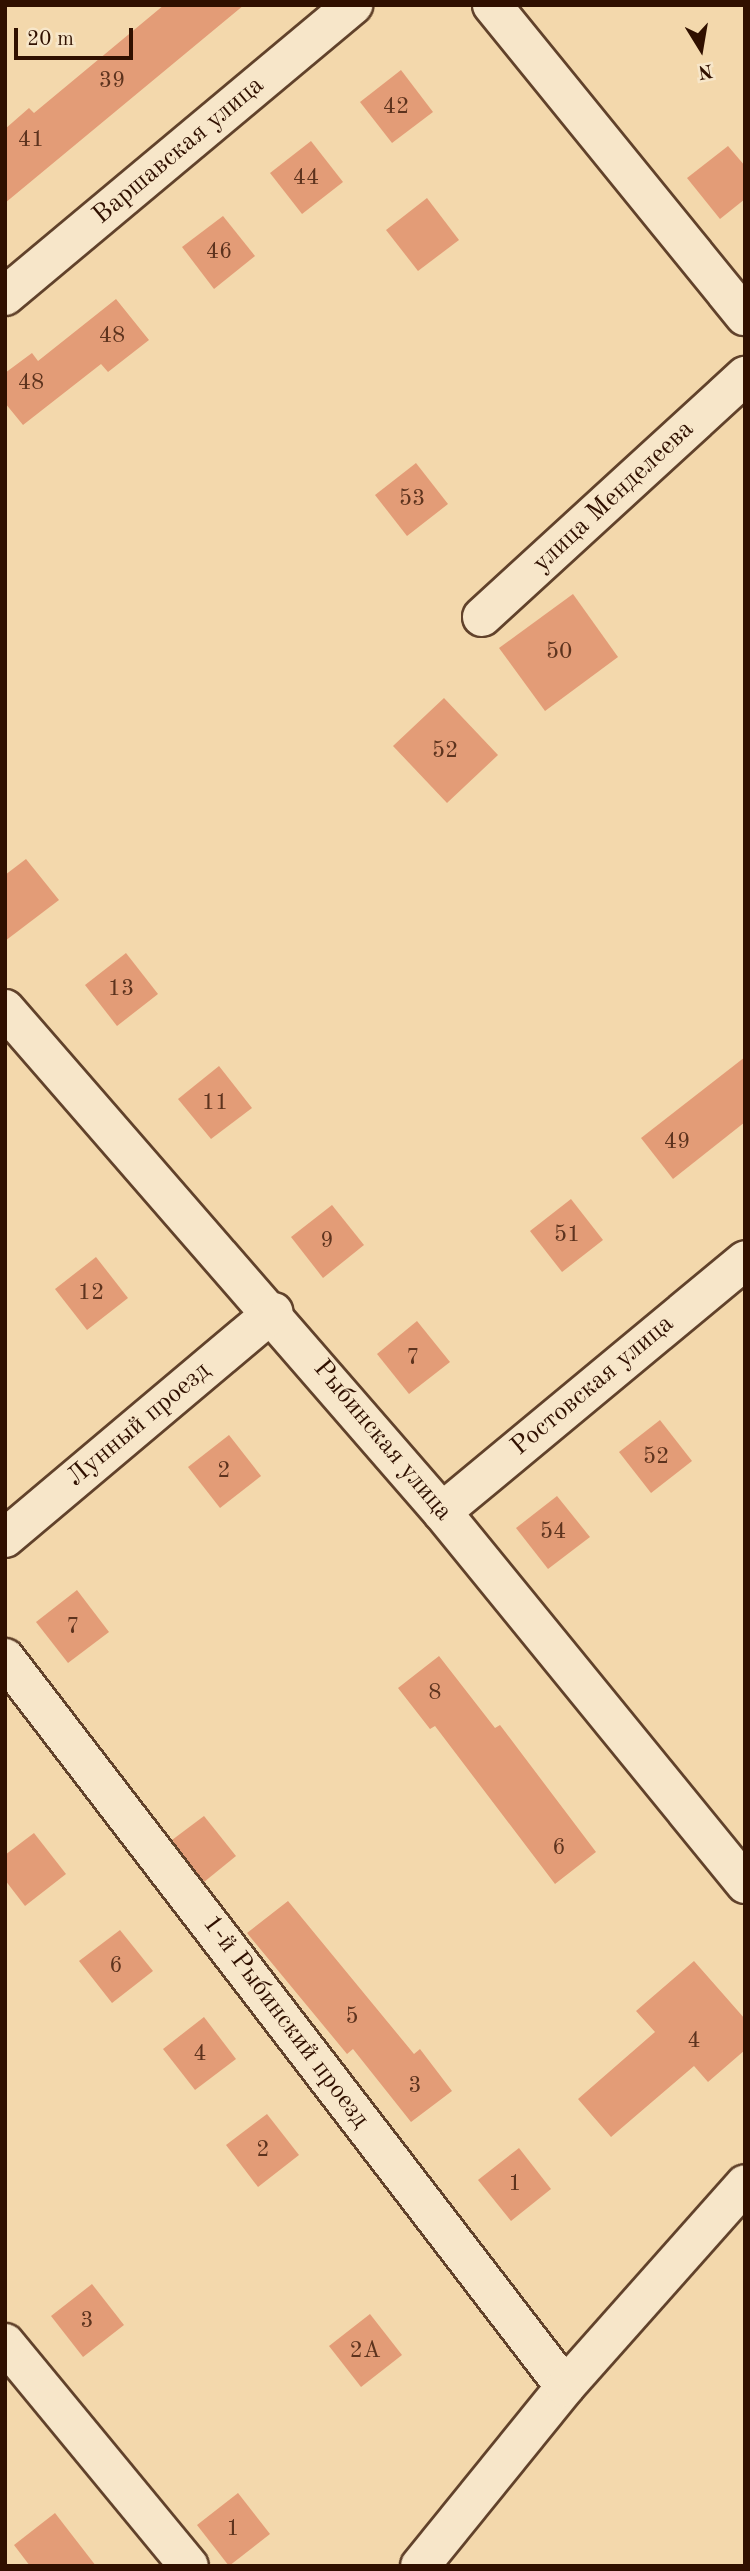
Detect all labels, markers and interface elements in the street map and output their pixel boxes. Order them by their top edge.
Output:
scale bar [18,14,136,58]
north arrow [666,14,736,84]
text: 20 m [27,29,74,50]
text: N [696,59,714,81]
house number: 39 [99,67,125,95]
street label: Варшавская улица [87,70,271,232]
house number: 42 [383,93,409,121]
house number: 41 [18,126,44,154]
house number: 44 [293,164,319,192]
house number: 46 [206,238,232,266]
house number: 48 [99,322,125,350]
house number: 48 [18,369,44,397]
street label: улица Менделеева [527,414,701,580]
house number: 53 [399,485,425,513]
house number: 50 [546,638,572,666]
house number: 52 [432,737,458,765]
house number: 13 [108,975,134,1003]
house number: 11 [202,1089,228,1117]
house number: 49 [664,1128,690,1156]
house number: 51 [554,1221,580,1249]
house number: 9 [320,1227,334,1255]
house number: 12 [78,1279,104,1307]
street label: Ростовская улица [505,1309,681,1463]
house number: 7 [406,1344,420,1372]
street label: Рыбинская улица [306,1354,458,1528]
street label: Лунный проезд [61,1356,217,1494]
house number: 52 [643,1443,669,1471]
house number: 2 [217,1457,231,1485]
house number: 54 [540,1518,566,1546]
house number: 7 [66,1613,80,1641]
house number: 8 [428,1679,442,1707]
house number: 6 [552,1834,566,1862]
street label: 1-й Рыбинский проезд [195,1910,375,2134]
house number: 6 [109,1952,123,1980]
house number: 5 [345,2003,359,2031]
house number: 4 [687,2027,701,2055]
house number: 4 [193,2040,207,2068]
house number: 3 [408,2072,422,2100]
house number: 2 [256,2136,270,2164]
house number: 1 [508,2170,522,2198]
house number: 3 [80,2307,94,2335]
house number: 2А [350,2337,380,2365]
house number: 1 [226,2515,240,2543]

